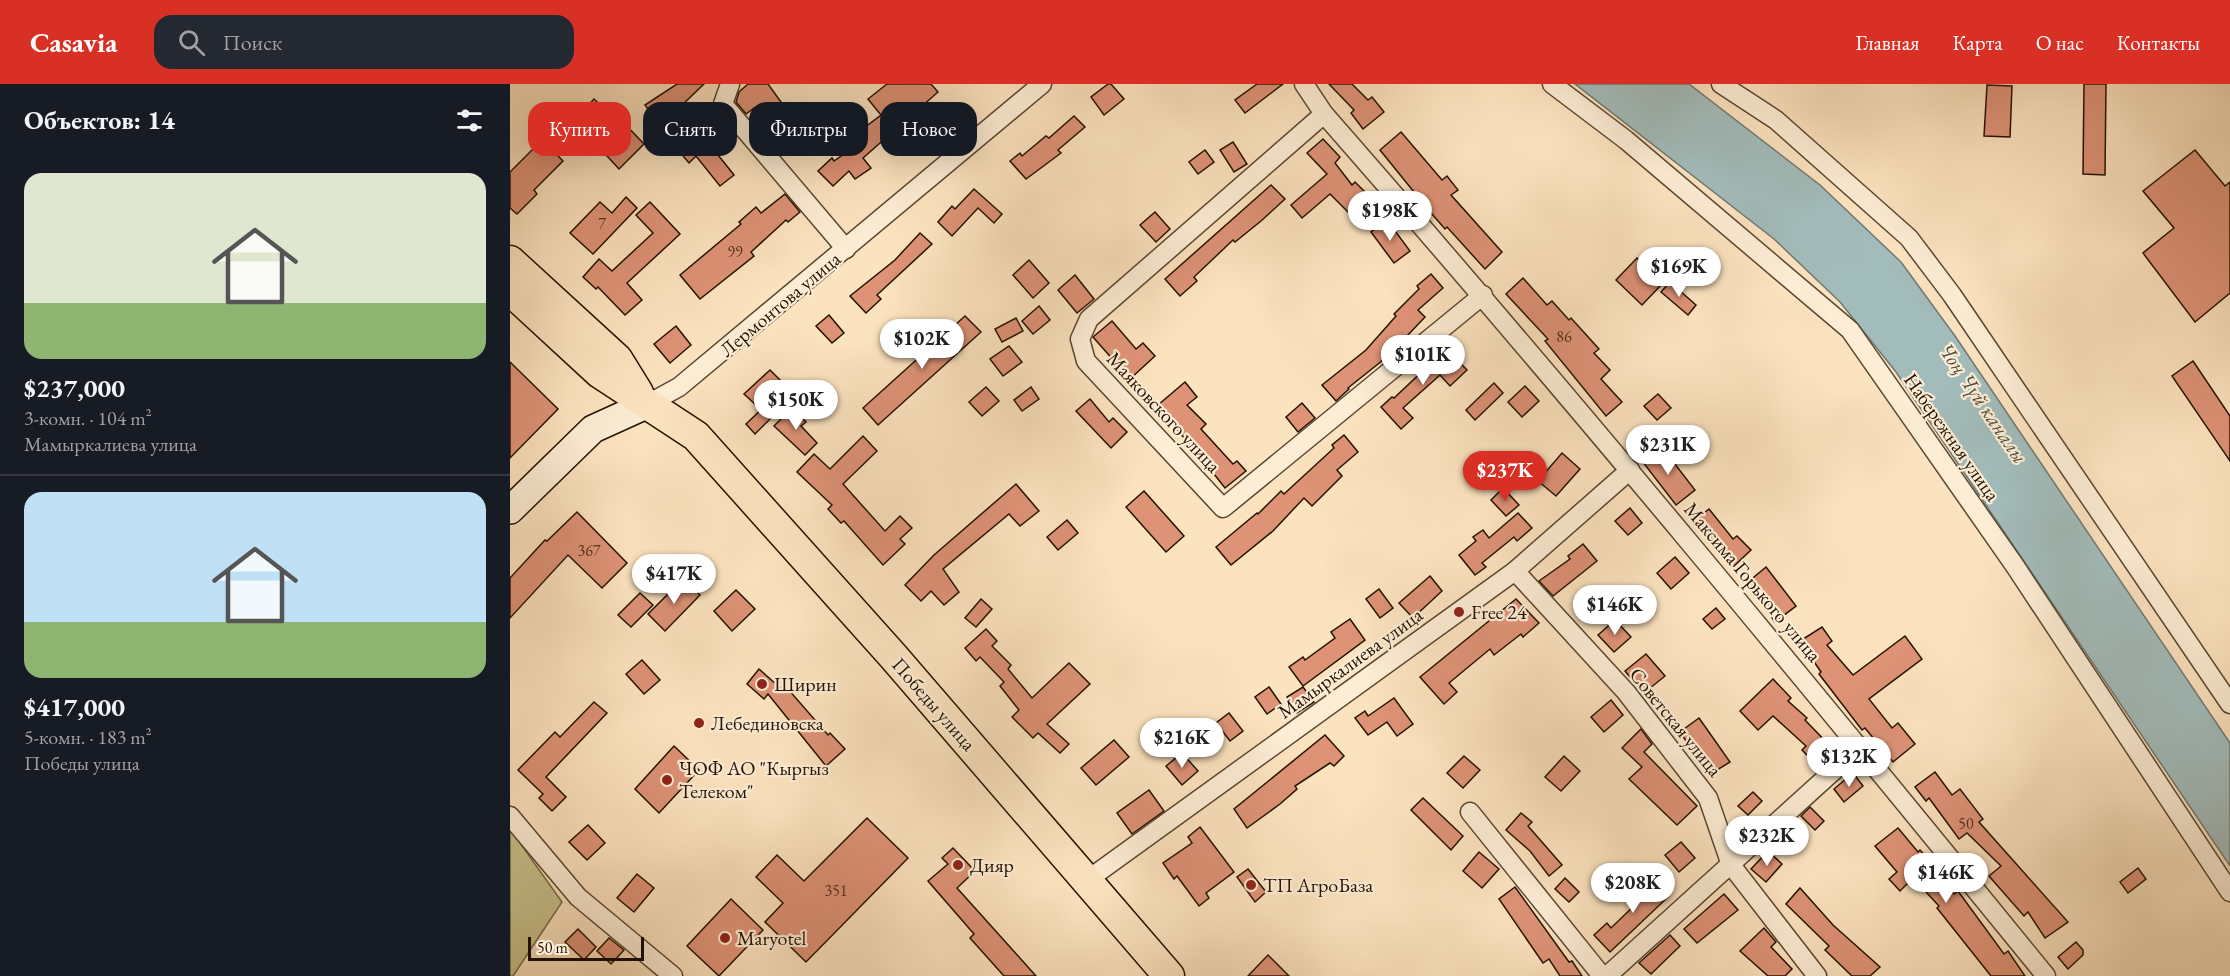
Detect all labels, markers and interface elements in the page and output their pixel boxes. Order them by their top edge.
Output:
search box [154,15,574,69]
text: Casavia [30,24,118,60]
icon: search [175,26,208,59]
text: Поиск [223,28,282,57]
text: Главная [1855,29,1919,56]
text: Карта [1952,29,2003,56]
text: О нас [2036,29,2084,56]
text: Контакты [2117,29,2200,56]
chip: Купить [528,102,631,156]
chip: Снять [643,102,737,156]
chip: Фильтры [749,102,868,156]
chip: Новое [880,102,977,156]
text: Объектов: 14 [24,103,175,137]
icon: filters [453,104,486,137]
pin: $198K [1348,191,1432,242]
text: $198K [1362,197,1418,223]
icon: home [201,212,309,320]
house number: 7 [598,213,606,234]
house number: 99 [727,241,743,262]
street label: Лермонтова улица [714,246,846,362]
pin: $169K [1637,247,1721,298]
text: $169K [1651,253,1707,279]
pin: $102K [880,319,964,370]
text: $102K [894,325,950,351]
house number: 86 [1556,326,1572,347]
pin: $101K [1381,335,1465,386]
water label: Чоң Чүй каналы [1933,337,2034,468]
text: $101K [1395,341,1451,367]
street label: Маяковского улица [1101,346,1227,478]
street label: Набережная улица [1898,368,2006,506]
text: $237,000 [24,371,125,405]
pin: $150K [754,380,838,431]
text: $150K [768,386,824,412]
text: 3-комн. · 104 m² [24,405,152,431]
pin: $231K [1626,425,1710,476]
text: Мамыркалиева улица [24,431,197,457]
text: $231K [1640,431,1696,457]
pin: $237K [1463,451,1547,502]
text: $237K [1477,457,1533,483]
street label: Максима Горького улица [1678,497,1828,667]
icon: home [201,531,309,639]
house number: 367 [577,540,601,561]
pin: $417K [632,554,716,605]
text: $417K [646,560,702,586]
pin: $146K [1573,585,1657,636]
text: $146K [1587,591,1643,617]
place label: Free 24 [1471,599,1527,625]
street label: Мамыркалиева улица [1272,602,1428,724]
marker: Free 24 [1452,605,1466,619]
street label: Победы улица [886,652,982,756]
street label: Советская улица [1624,662,1728,782]
place label: Ширин [774,671,837,697]
marker: Ширин [755,677,769,691]
text: $417,000 [24,690,125,724]
place label: Лебединовска [711,710,824,736]
marker: Лебединовска [692,716,706,730]
pin: $216K [1140,718,1224,769]
text: 5-комн. · 183 m² [24,724,152,750]
text: $216K [1154,724,1210,750]
pin: $132K [1807,737,1891,788]
text: $132K [1821,743,1877,769]
text: Победы улица [24,750,140,776]
place label: ЧОФ АО "Кыргыз Телеком" [679,755,829,804]
marker: ЧОФ АО "Кыргыз Телеком" [660,773,674,787]
house number: 50 [1958,813,1974,834]
pin: $232K [1725,816,1809,867]
text: $232K [1739,822,1795,848]
place label: Дияр [970,852,1014,878]
pin: $146K [1904,853,1988,904]
marker: Дияр [951,858,965,872]
text: $146K [1918,859,1974,885]
pin: $208K [1591,863,1675,914]
text: $208K [1605,869,1661,895]
place label: ТП АгроБаза [1263,872,1373,898]
marker: ТП АгроБаза [1244,878,1258,892]
house number: 351 [824,880,848,901]
place label: Maryotel [737,925,807,951]
marker: Maryotel [718,931,732,945]
scale bar [528,934,644,962]
text: 50 m [537,937,568,958]

